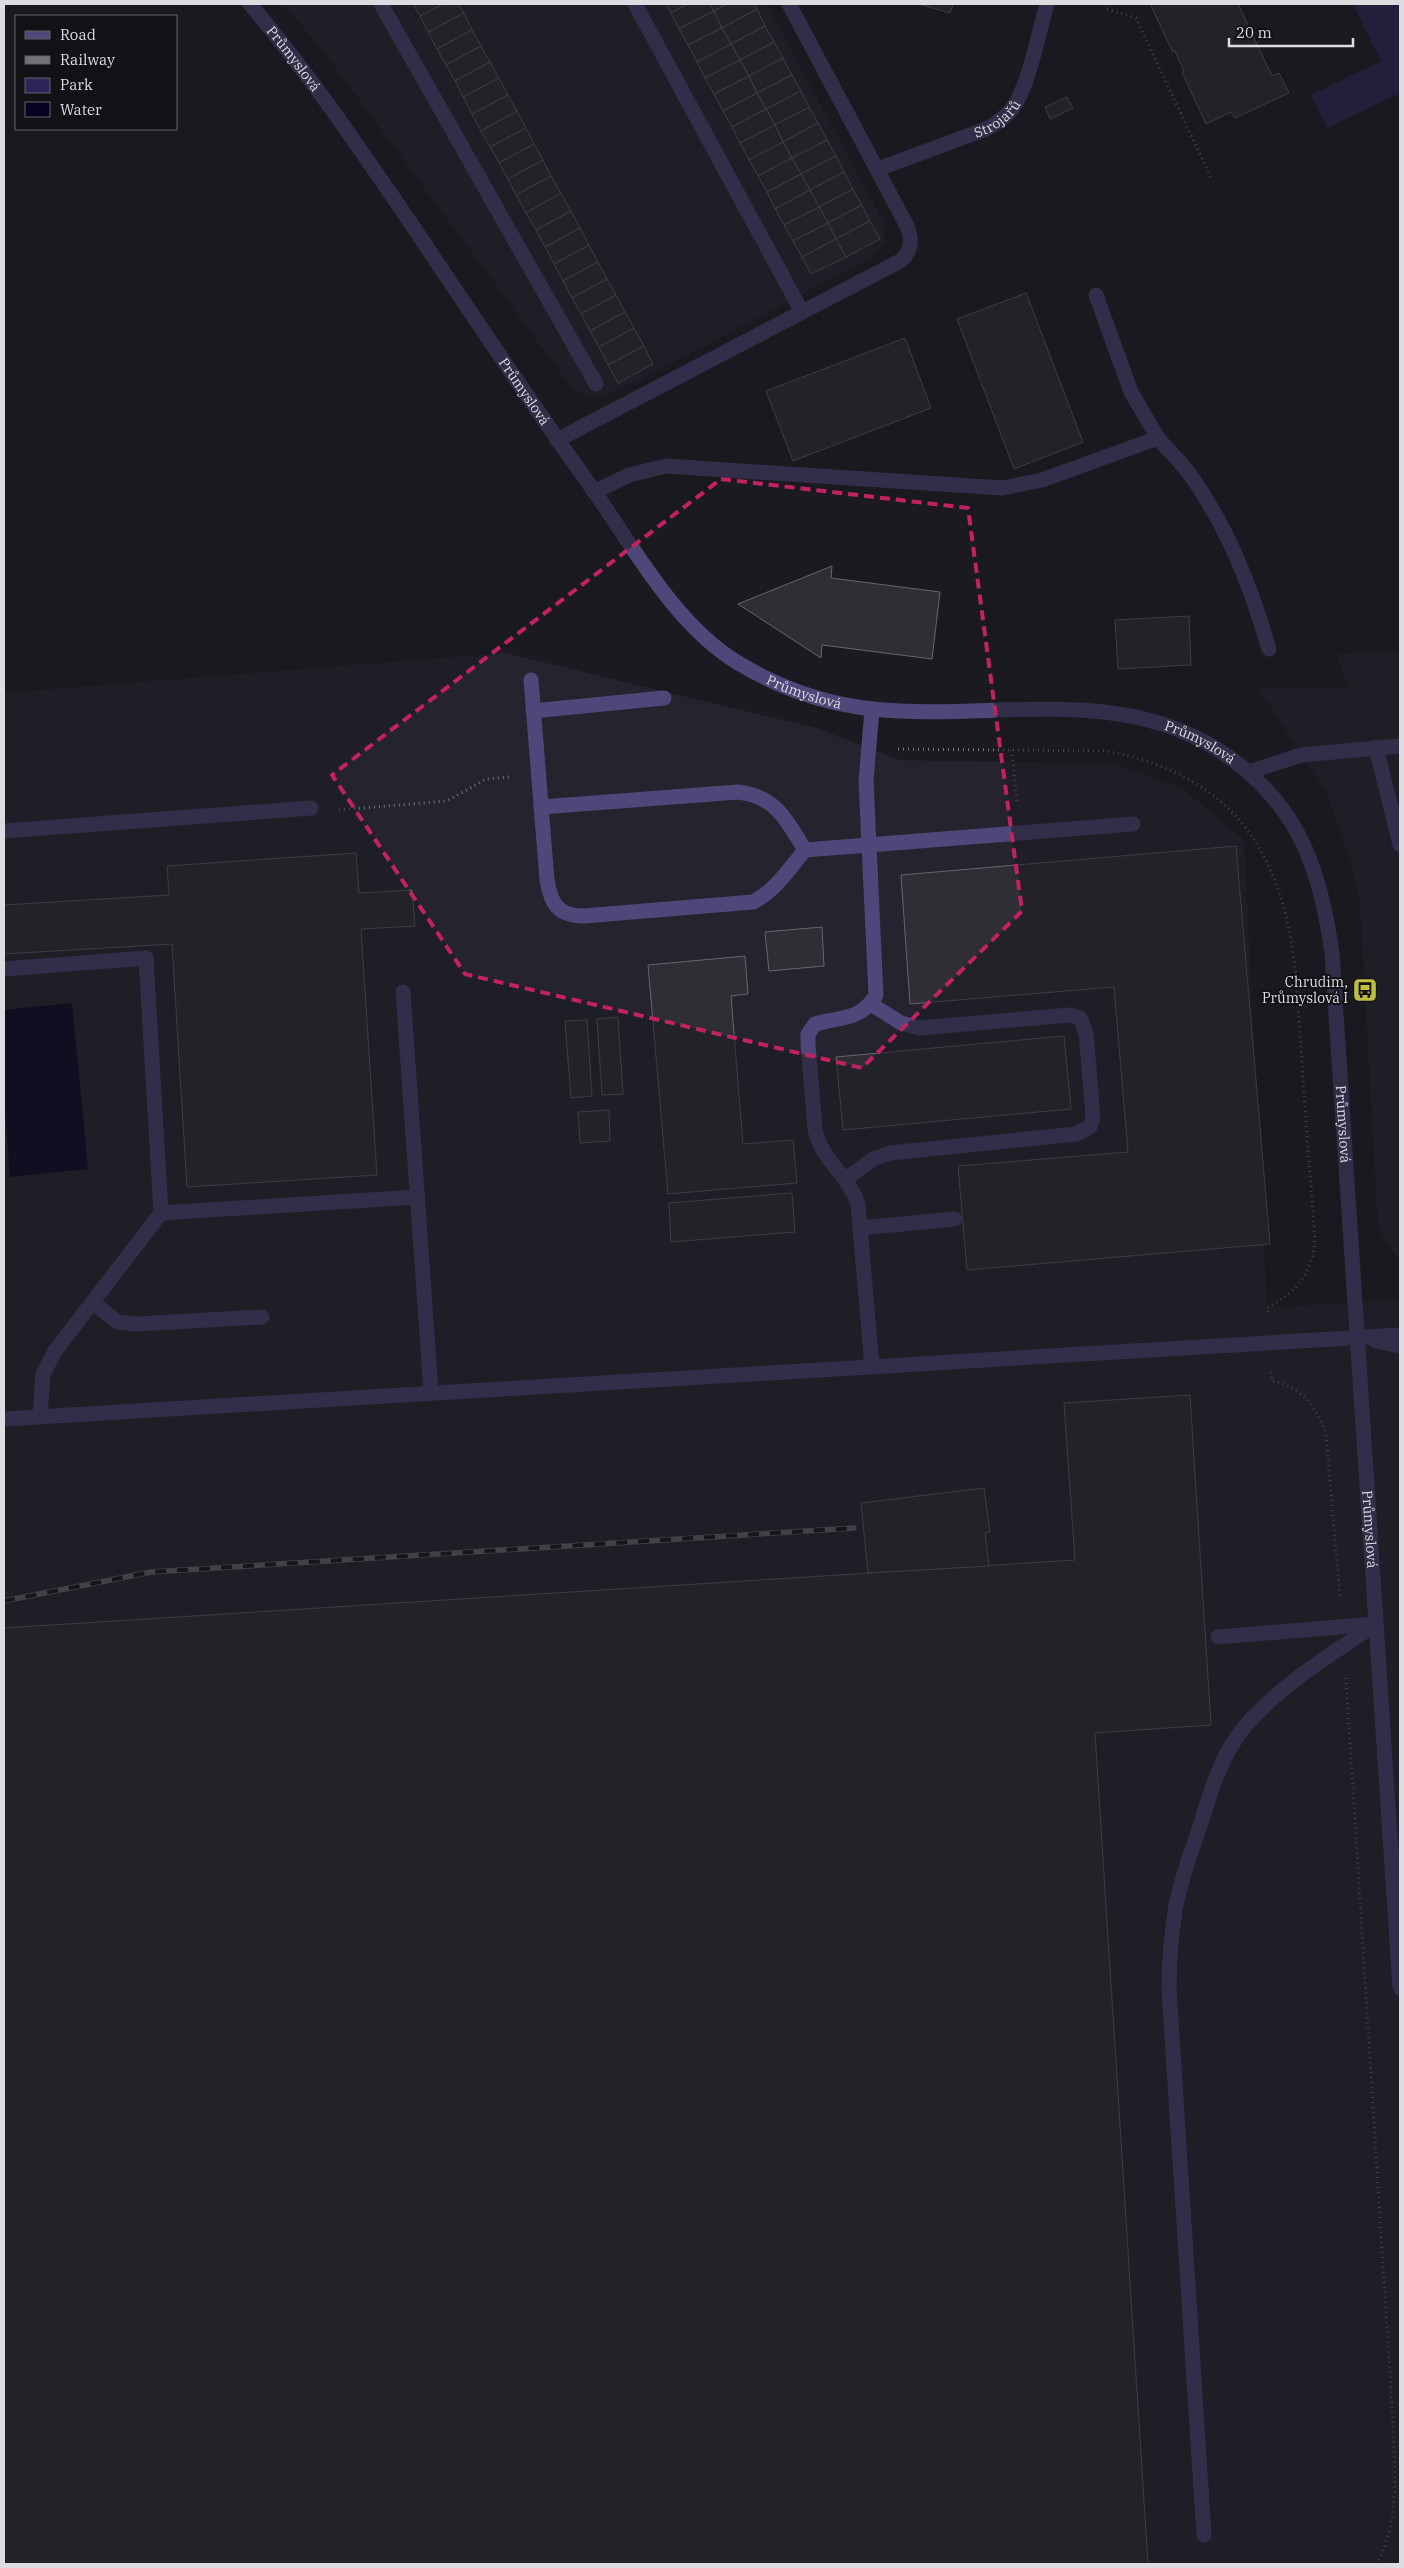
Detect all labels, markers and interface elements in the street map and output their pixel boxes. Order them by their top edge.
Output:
legend [15,15,178,130]
scale bar [1229,15,1353,47]
street label: Průmyslová [263,22,325,95]
text: 20 m [1236,23,1272,42]
text: Road [60,25,96,44]
text: Railway [60,50,115,69]
text: Park [60,75,93,94]
street label: Strojařů [971,96,1025,142]
text: Water [60,100,102,119]
street label: Průmyslová [495,354,554,429]
street label: Průmyslová [764,671,844,713]
street label: Průmyslová [1162,716,1240,768]
place label: Chrudim, Průmyslová I [1262,973,1348,1007]
bus stop icon: Chrudim, Průmyslová I [1352,977,1378,1003]
street label: Průmyslová [1332,1085,1355,1164]
street label: Průmyslová [1358,1490,1381,1569]

